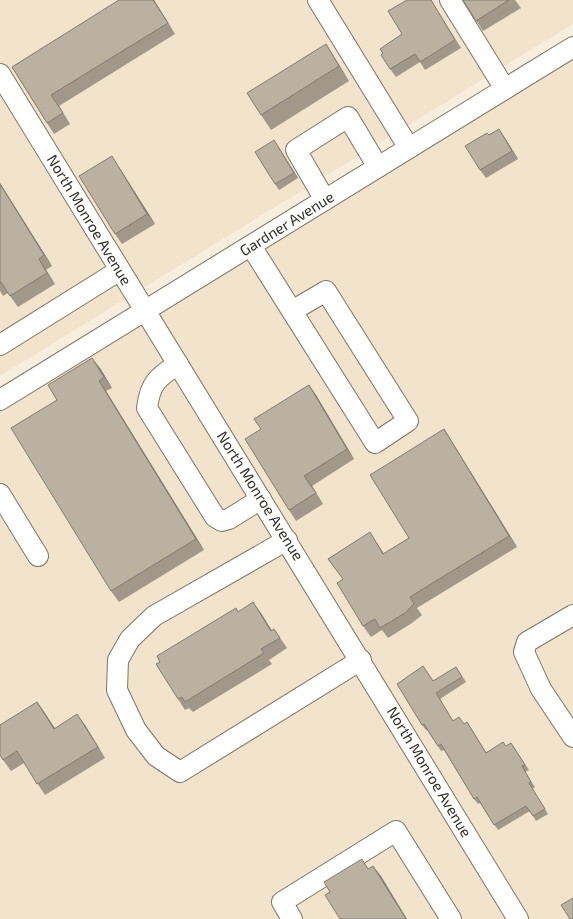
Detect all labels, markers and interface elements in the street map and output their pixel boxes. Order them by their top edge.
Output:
street label: North Monroe Avenue [44,151,136,288]
street label: Gardner Avenue [236,187,337,259]
street label: North Monroe Avenue [214,428,308,563]
street label: North Monroe Avenue [384,703,476,840]

